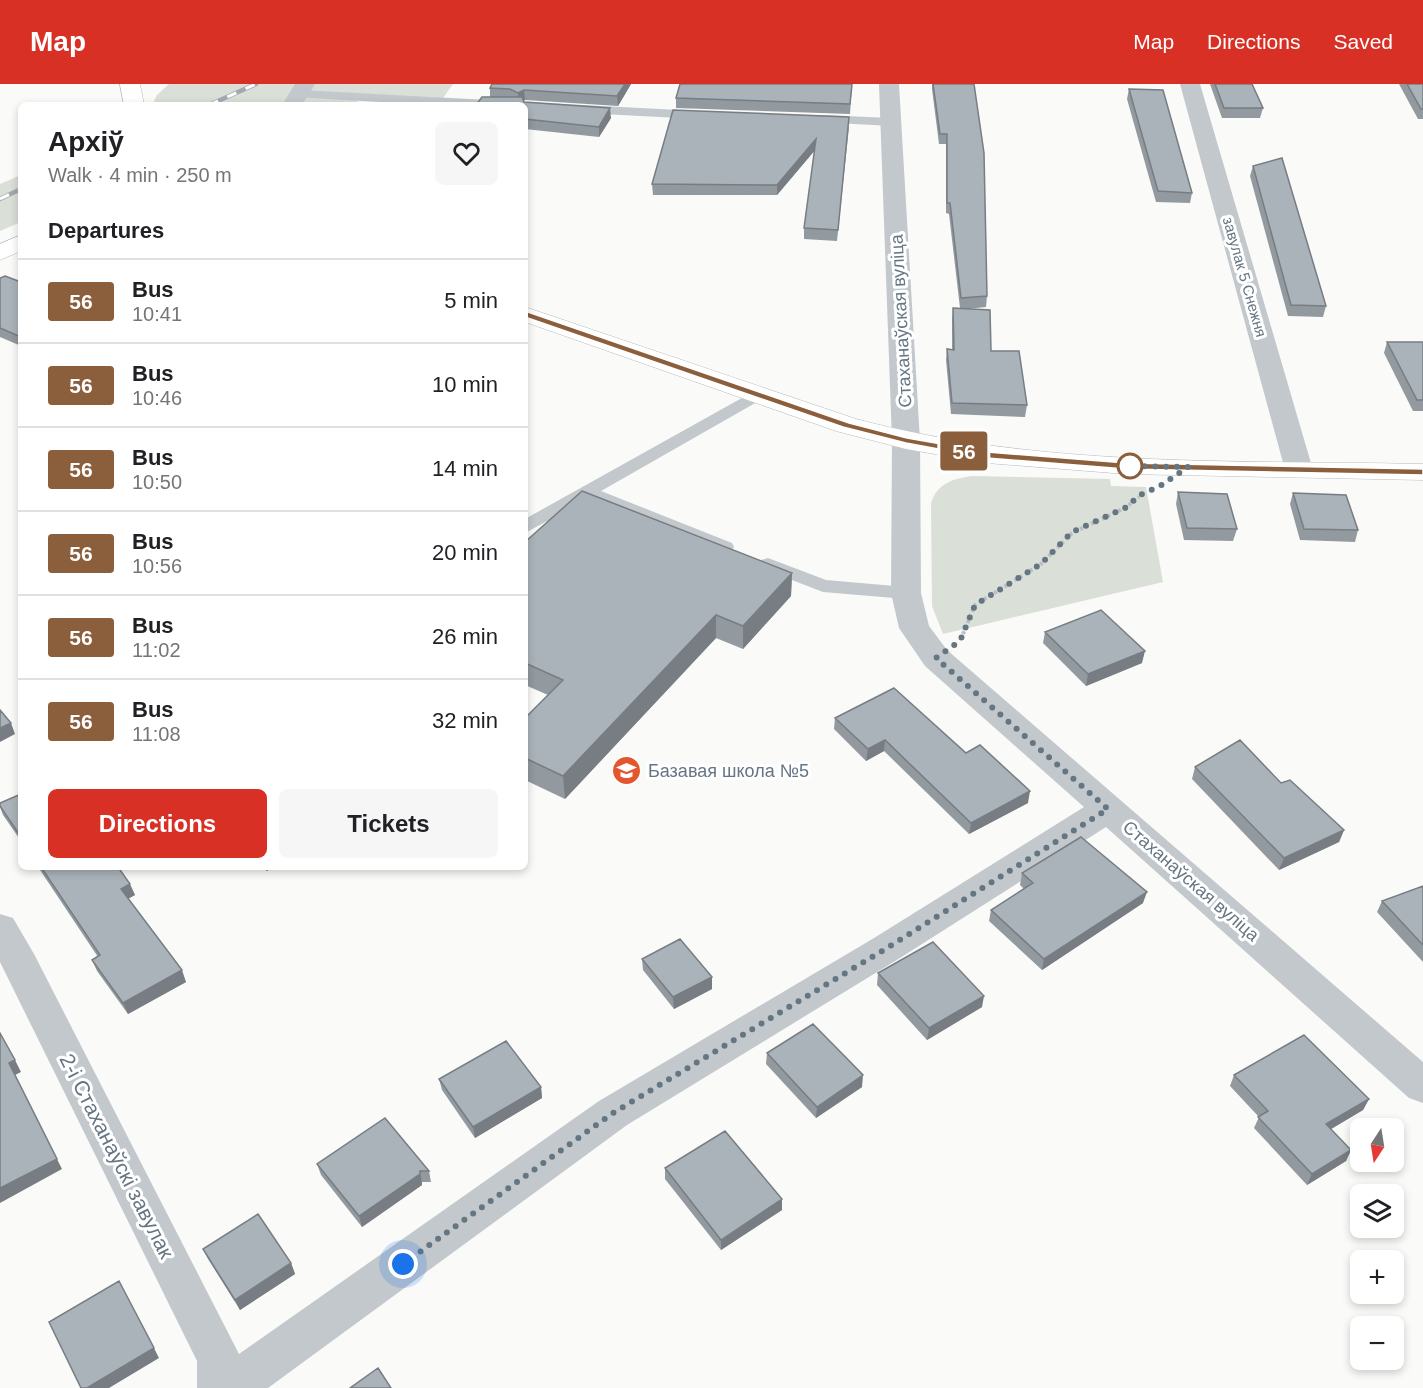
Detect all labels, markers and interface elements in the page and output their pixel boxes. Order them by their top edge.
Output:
text: Map [30,26,86,57]
text: Map [1133,30,1174,53]
text: Directions [1207,30,1300,53]
text: Saved [1333,30,1393,53]
button: heart [435,122,498,185]
text: Архіў [48,126,124,157]
text: Walk · 4 min · 250 m [48,164,232,186]
street label: завулак 5 Снежня [1220,215,1270,339]
text: Departures [48,218,164,243]
street label: Стаханаўская вуліца [886,233,916,408]
text: Bus [132,277,174,302]
text: 5 min [444,288,498,313]
text: 56 [69,290,93,313]
text: 10:41 [132,303,182,325]
text: Bus [132,361,174,386]
text: 10 min [432,372,498,397]
text: 56 [69,374,93,397]
text: 10:46 [132,387,182,409]
line badge: 56 [937,432,991,470]
text: 56 [952,440,976,463]
text: Bus [132,445,174,470]
unlabelled marker [1117,453,1143,479]
text: 14 min [432,456,498,481]
text: 56 [69,458,93,481]
text: 10:50 [132,471,182,493]
text: Bus [132,529,174,554]
text: 20 min [432,540,498,565]
text: 56 [69,542,93,565]
text: 10:56 [132,555,182,577]
text: Bus [132,613,174,638]
text: 26 min [432,624,498,649]
text: 56 [69,626,93,649]
text: 11:02 [132,639,181,661]
text: Bus [132,697,174,722]
text: 32 min [432,708,498,733]
text: 56 [69,710,93,733]
text: 11:08 [132,723,181,745]
school or university icon: Базавая школа №5 [611,755,643,787]
place label: Базавая школа №5 [648,761,809,781]
button: Directions [48,789,267,858]
button: Tickets [279,789,498,858]
street label: Стаханаўская вуліца [1119,817,1264,946]
street label: 2-і Стаханаўскі завулак [55,1050,179,1263]
north arrow [1350,1118,1404,1172]
map controls [1350,1118,1404,1370]
button: layers [1350,1184,1404,1238]
your location [388,1249,418,1279]
button: + [1350,1250,1404,1304]
button: − [1350,1316,1404,1370]

